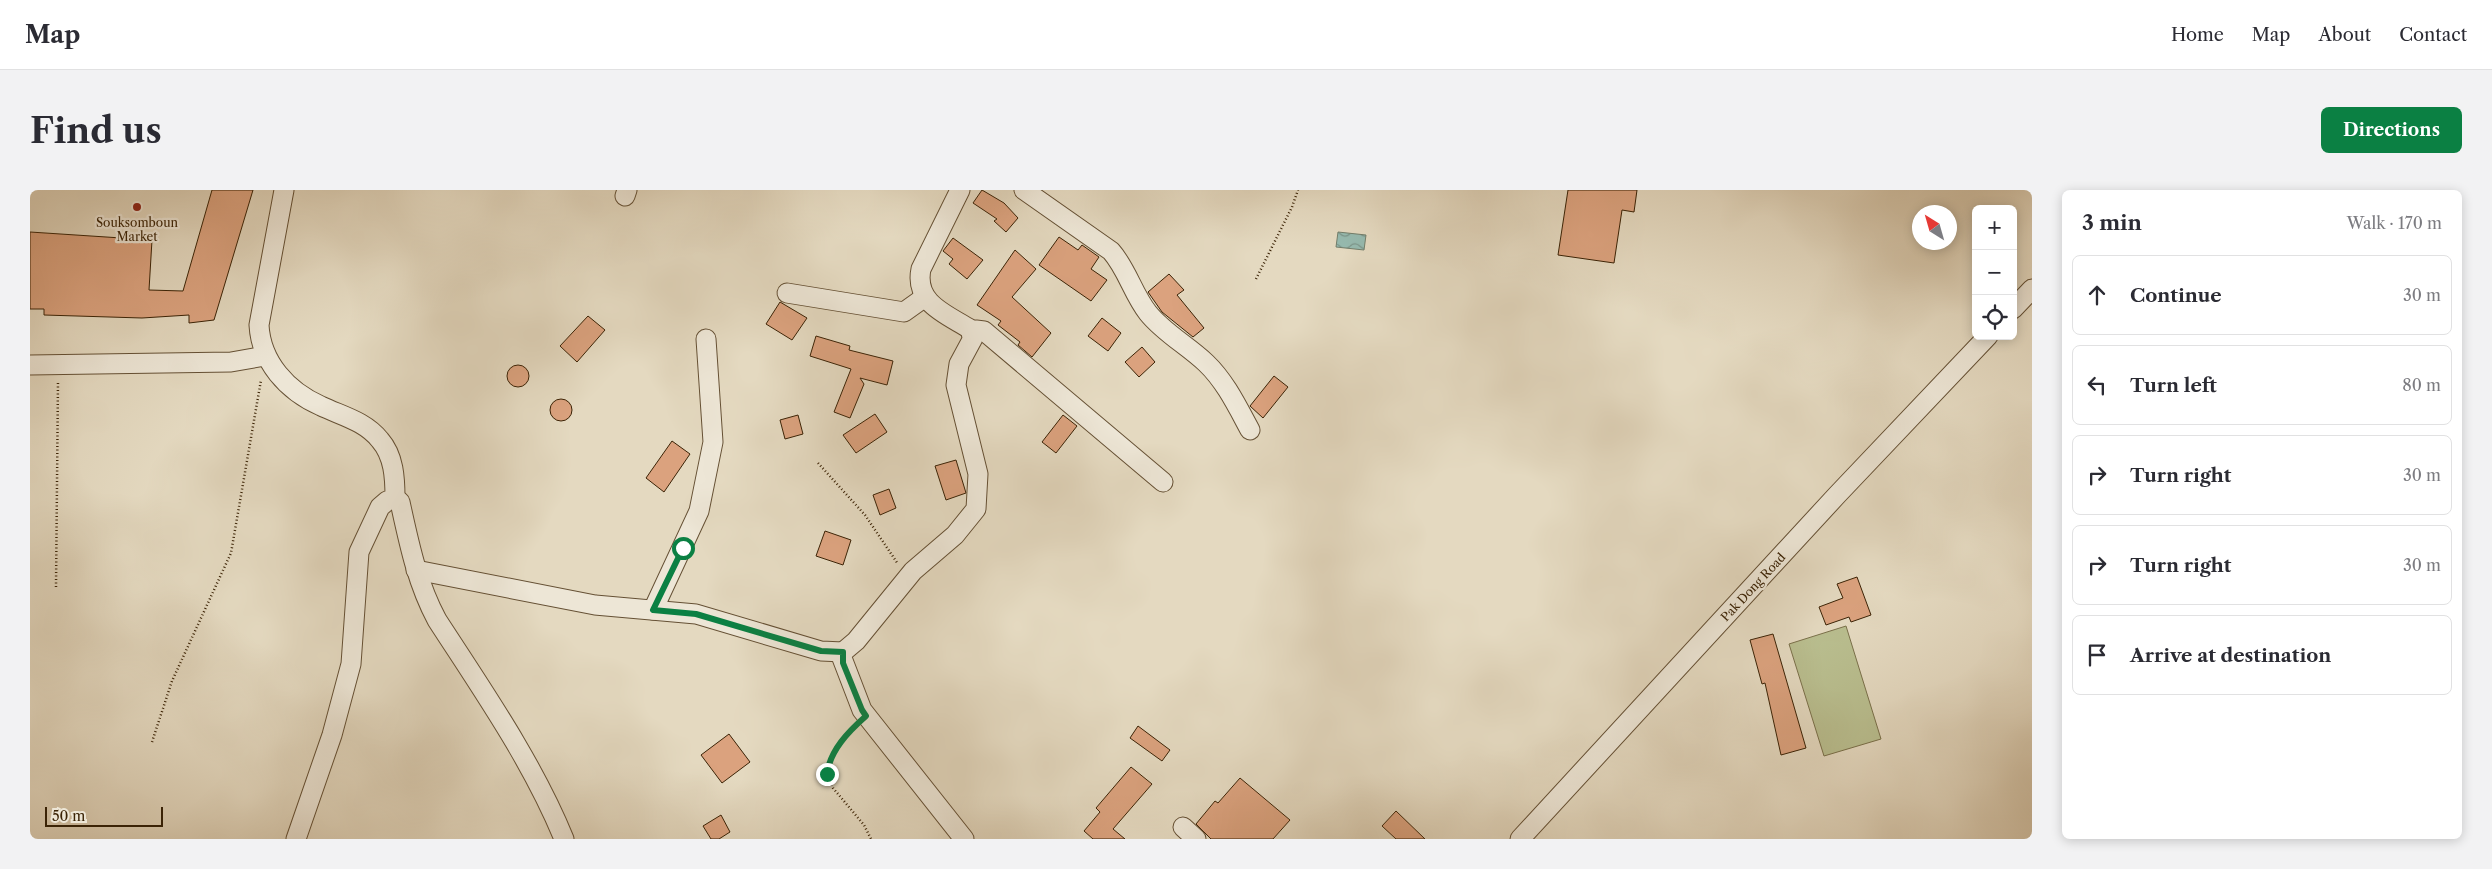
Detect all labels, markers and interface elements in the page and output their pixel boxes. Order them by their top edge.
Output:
text: Map [25,20,80,49]
text: Home [2171,24,2224,46]
text: Map [2252,24,2290,46]
text: About [2318,24,2371,46]
text: Contact [2399,24,2467,46]
button: Directions [2321,107,2462,153]
text: Find us [30,109,162,152]
marker: Souksomboun Market [131,201,143,213]
north arrow [1912,205,1957,250]
map controls [1972,205,2017,340]
button: + [1972,205,2017,250]
text: 3 min [2082,210,2142,235]
text: Walk · 170 m [2347,213,2442,233]
place label: Souksomboun Market [96,215,179,244]
button: − [1972,250,2017,295]
icon: ahead [2083,281,2111,309]
text: Continue [2130,284,2222,307]
text: 30 m [2403,285,2441,305]
button: locate [1972,295,2017,340]
icon: left [2083,371,2111,399]
text: Turn left [2130,374,2217,397]
text: 80 m [2402,375,2441,395]
icon: right [2083,461,2111,489]
text: Turn right [2130,464,2231,487]
text: 30 m [2403,465,2441,485]
route start [672,537,695,560]
street label: Pak Dong Road [1718,549,1789,624]
icon: right [2083,551,2111,579]
text: Turn right [2130,554,2231,577]
text: 30 m [2403,555,2441,575]
icon: arrive [2083,641,2111,669]
text: Arrive at destination [2130,644,2331,667]
route end [816,763,839,786]
scale bar [45,804,162,827]
text: 50 m [52,807,85,825]

